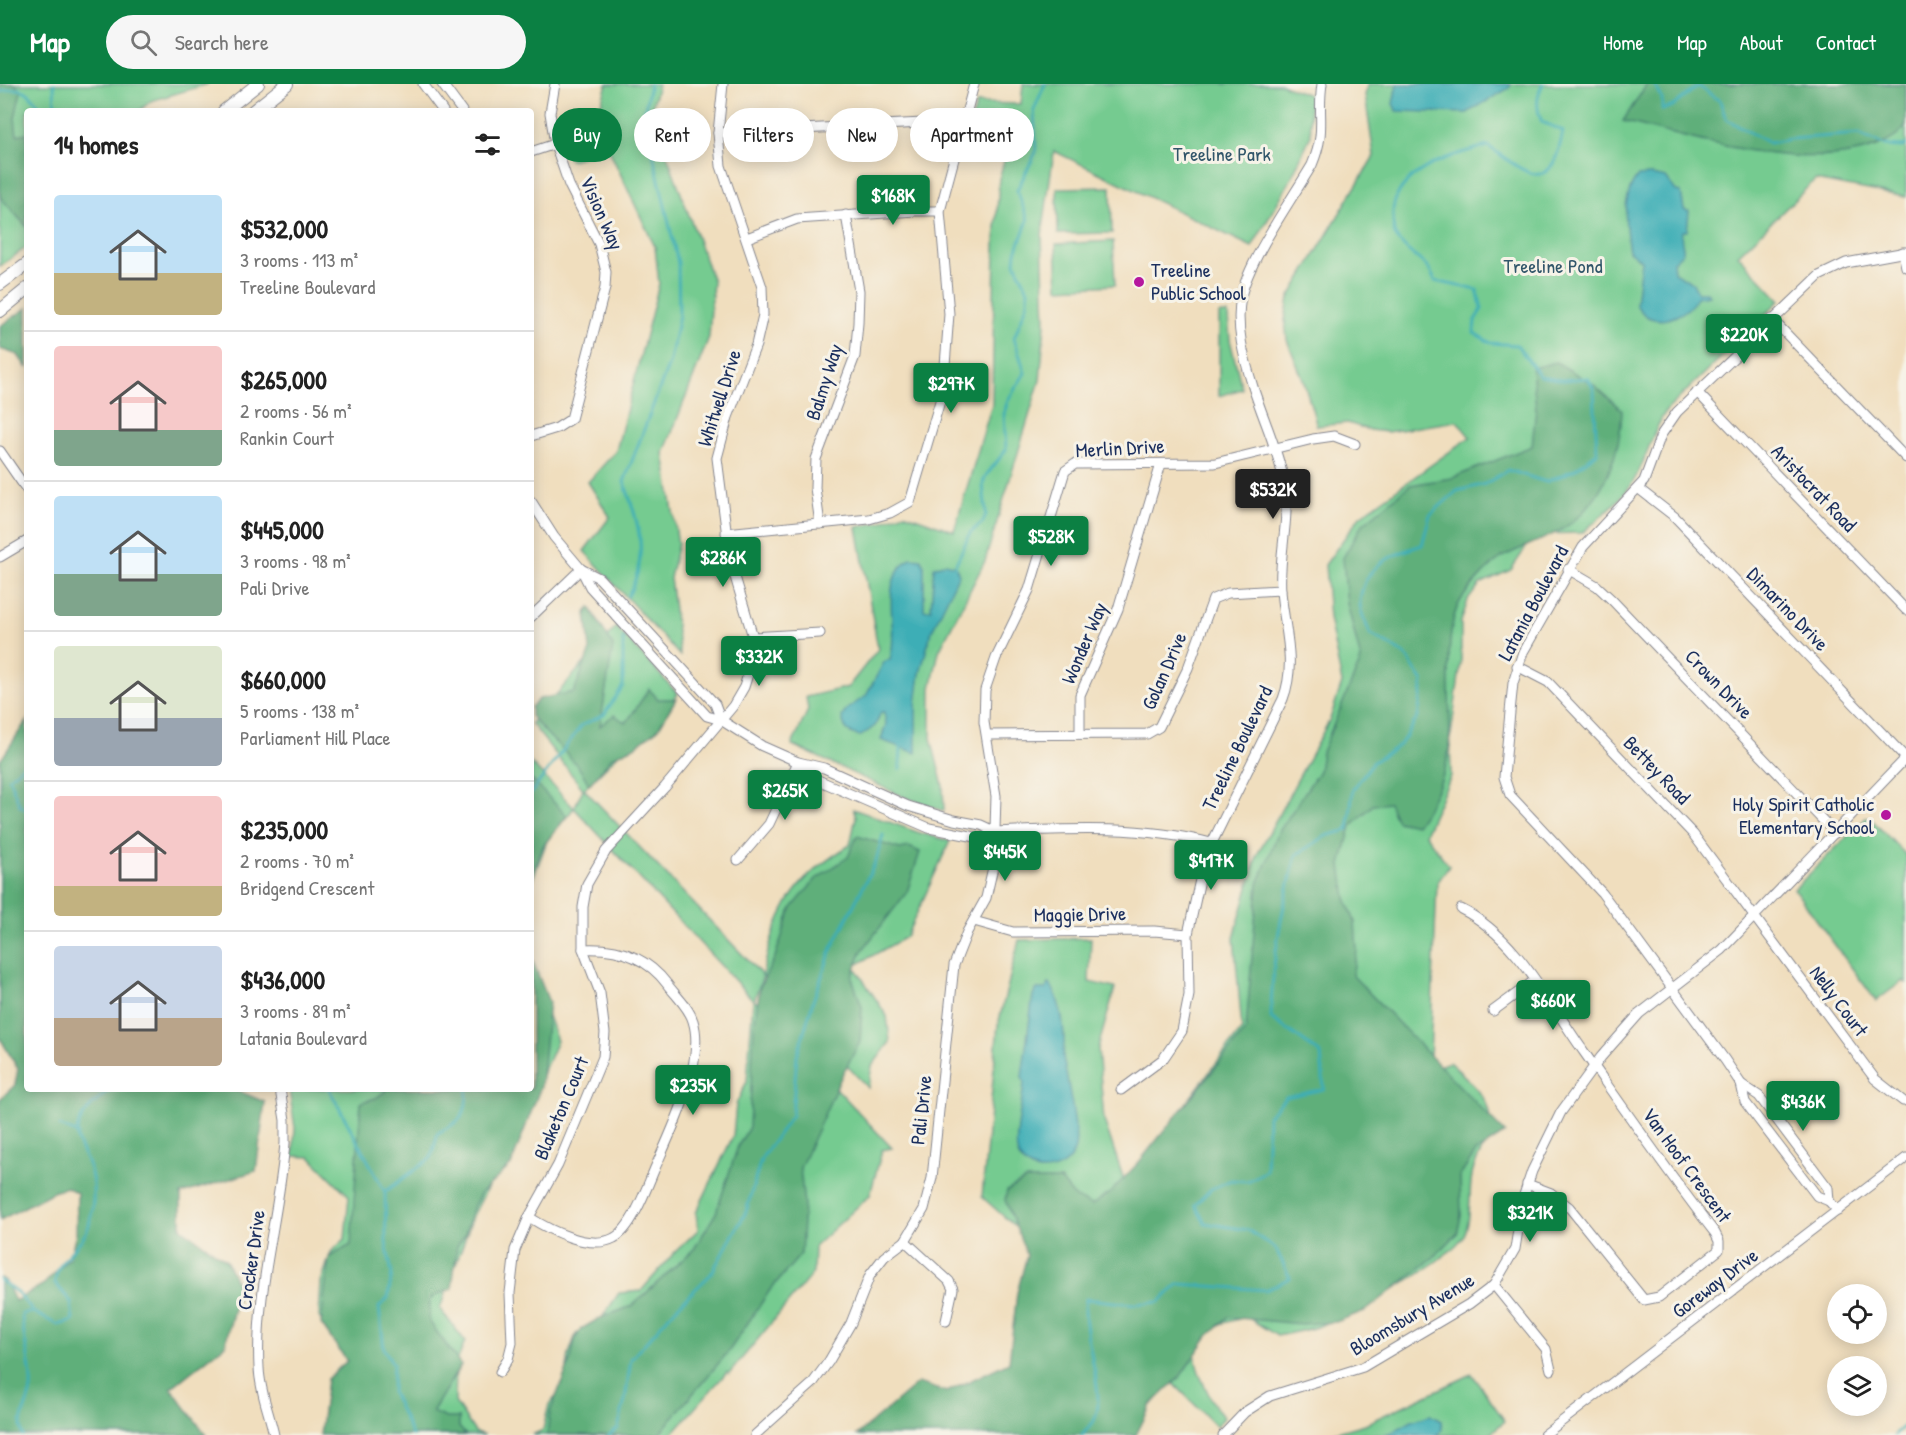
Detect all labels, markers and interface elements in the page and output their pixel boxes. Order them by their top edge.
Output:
search box [106,15,526,69]
text: Map [30,23,70,61]
icon: search [127,26,160,59]
text: Search here [175,27,269,57]
text: Home [1603,28,1644,57]
text: Map [1677,28,1707,57]
text: About [1740,28,1783,57]
text: Contact [1816,28,1876,57]
chip: Buy [552,108,622,162]
chip: Rent [634,108,711,162]
chip: Filters [723,108,814,162]
chip: New [826,108,898,162]
chip: Apartment [910,108,1034,162]
text: 14 homes [54,127,139,162]
icon: filters [471,128,504,161]
park label: Treeline Park [1173,140,1271,167]
street label: Vision Way [574,172,631,254]
pin: $168K [851,175,935,226]
text: $168K [871,181,915,208]
text: $532,000 [240,211,328,246]
icon: home [102,219,174,291]
text: 3 rooms · 113 m² [240,246,358,273]
park label: Treeline Pond [1504,252,1603,279]
place label: Treeline Public School [1151,256,1246,306]
text: Treeline Boulevard [240,273,375,300]
marker: Treeline Public School [1132,275,1146,289]
pin: $220K [1702,314,1786,365]
text: $220K [1720,320,1768,347]
street label: Balmy Way [799,340,849,423]
street label: Whitwell Drive [690,346,747,450]
text: $265,000 [240,362,327,397]
pin: $297K [909,363,993,414]
text: $297K [927,369,975,396]
icon: home [102,370,174,442]
text: 2 rooms · 56 m² [240,397,352,424]
text: Rankin Court [240,424,334,451]
street label: Merlin Drive [1075,432,1165,463]
street label: Aristocrat Road [1766,438,1863,538]
pin: $532K [1231,469,1315,520]
text: $532K [1249,475,1297,502]
text: $445,000 [240,512,324,547]
pin: $528K [1009,516,1093,567]
icon: home [102,520,174,592]
text: $528K [1027,522,1075,549]
pin: $286K [681,537,765,588]
street label: Latania Boulevard [1491,540,1574,665]
text: $286K [700,543,746,570]
text: 3 rooms · 98 m² [240,547,351,574]
street label: Dimarino Drive [1742,561,1835,657]
text: Pali Drive [240,574,310,601]
street label: Wonder Way [1054,598,1113,688]
street label: Golan Drive [1135,628,1193,714]
pin: $332K [717,636,801,687]
text: $332K [735,642,783,669]
street label: Crown Drive [1679,643,1759,724]
text: $660,000 [240,662,326,697]
icon: home [102,670,174,742]
street label: Treeline Boulevard [1195,681,1278,814]
text: 5 rooms · 138 m² [240,697,359,724]
text: Parliament Hill Place [240,724,390,751]
street label: Bettey Road [1618,729,1697,810]
pin: $265K [743,770,827,821]
text: $265K [762,776,808,803]
place label: Holy Spirit Catholic Elementary School [1733,790,1875,840]
marker: Holy Spirit Catholic Elementary School [1879,808,1893,822]
text: $235,000 [240,812,328,847]
icon: home [102,820,174,892]
pin: $445K [963,831,1047,882]
text: $445K [983,837,1027,864]
pin: $417K [1169,840,1253,891]
text: $417K [1188,846,1234,873]
text: 2 rooms · 70 m² [240,847,354,874]
text: Bridgend Crescent [240,874,374,901]
street label: Maggie Drive [1034,899,1126,928]
street label: Nelly Court [1804,960,1875,1042]
text: $436,000 [240,962,325,997]
icon: home [102,970,174,1042]
pin: $660K [1511,980,1595,1031]
text: $660K [1530,986,1576,1013]
text: 3 rooms · 89 m² [240,997,351,1024]
text: Latania Boulevard [240,1024,367,1051]
street label: Blaketon Court [527,1051,595,1164]
pin: $235K [651,1065,735,1116]
text: $235K [669,1071,717,1098]
street label: Pali Drive [903,1074,938,1146]
pin: $436K [1761,1081,1845,1132]
text: $436K [1780,1087,1826,1114]
street label: Van Hoof Crescent [1637,1102,1739,1229]
pin: $321K [1488,1192,1572,1243]
text: $321K [1507,1198,1553,1225]
street label: Crocker Drive [230,1208,271,1312]
street label: Goreway Drive [1666,1241,1763,1324]
street label: Bloomsbury Avenue [1345,1266,1479,1361]
map controls [1827,1284,1887,1416]
button: locate [1827,1284,1887,1344]
button: layers [1827,1356,1887,1416]

